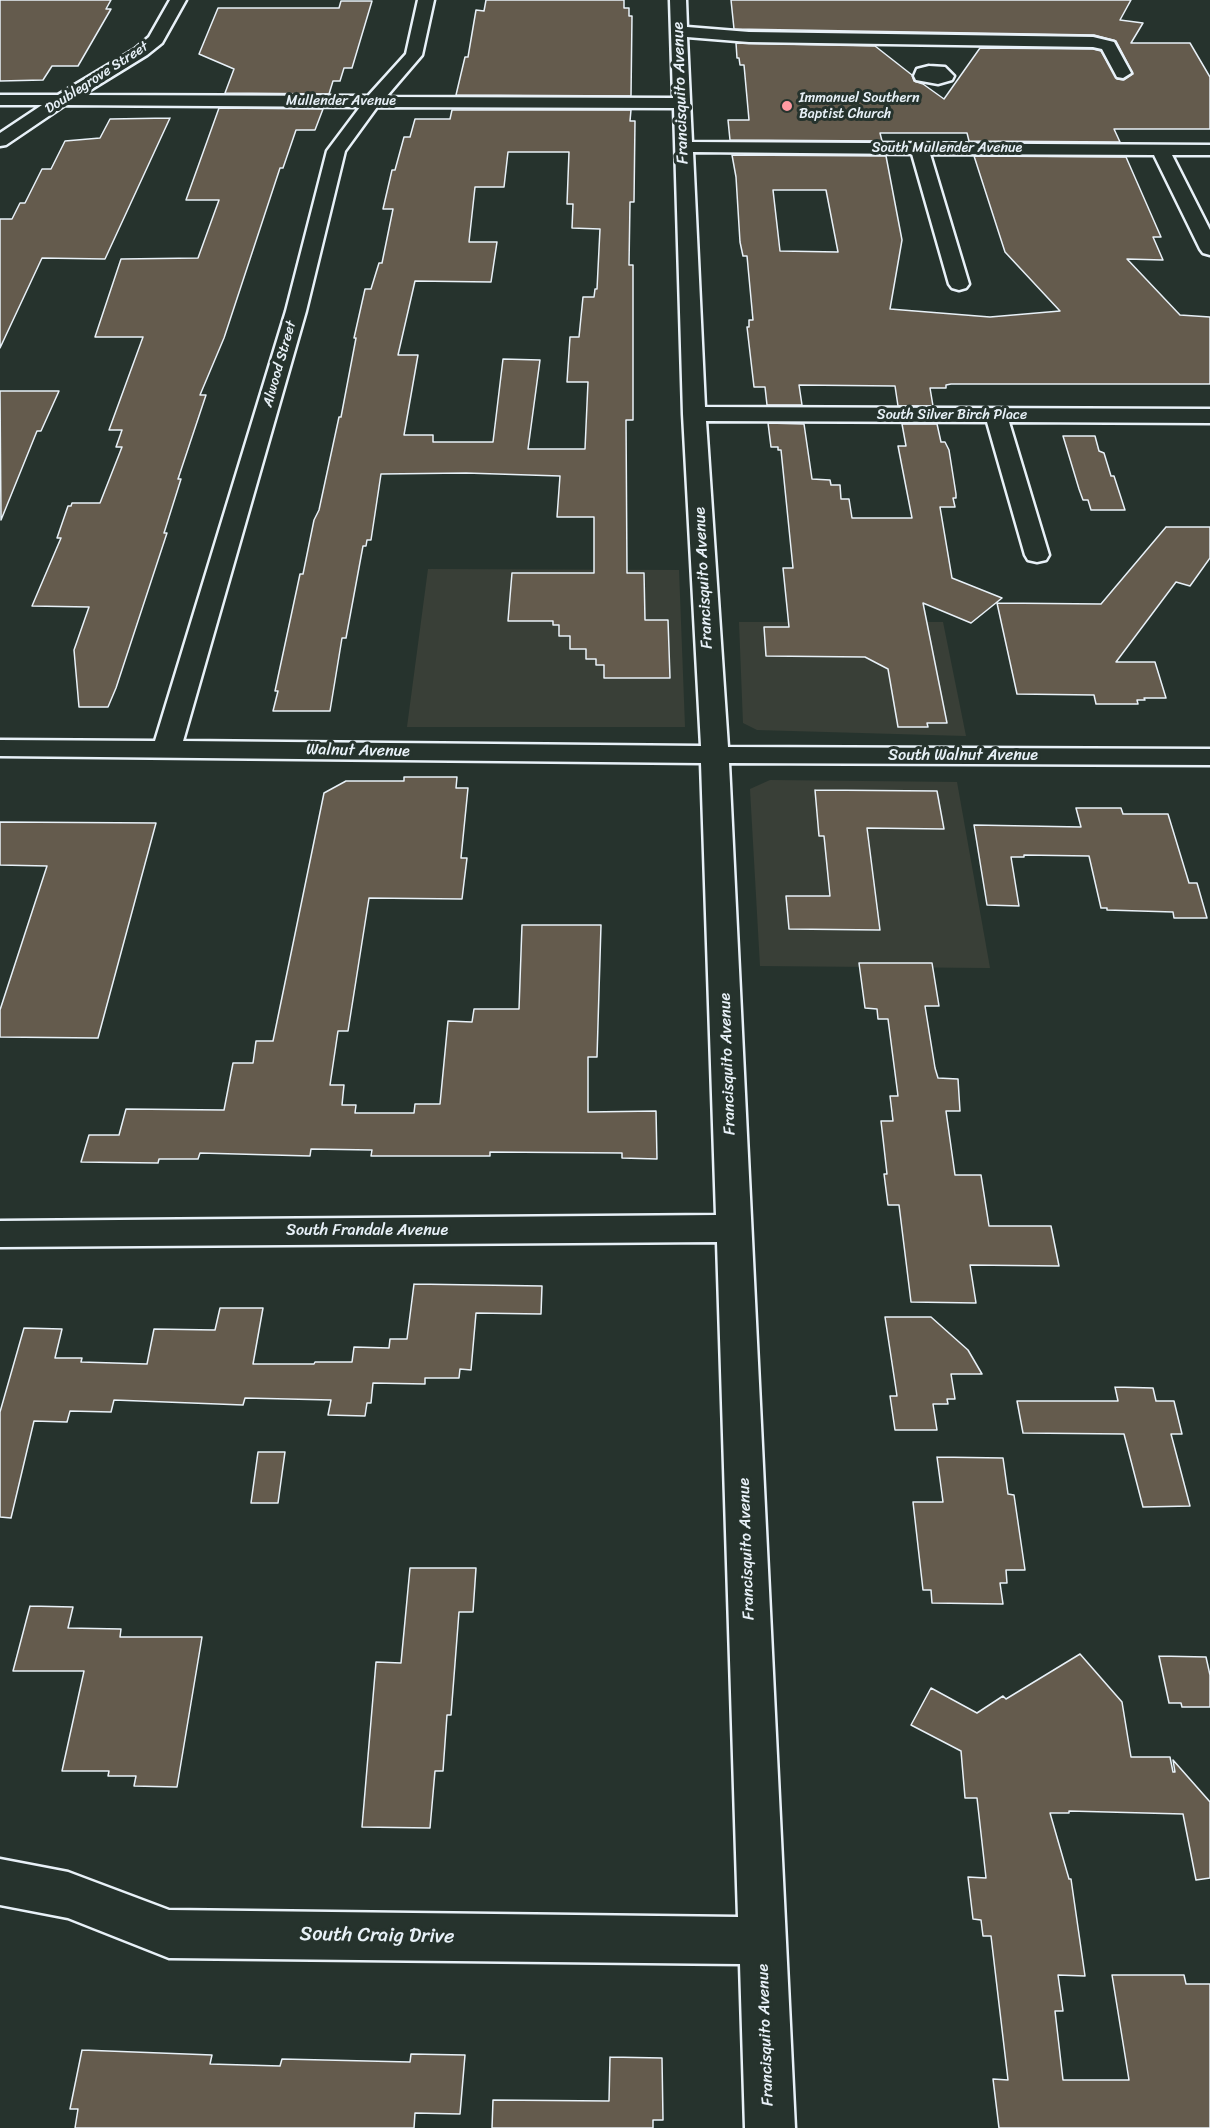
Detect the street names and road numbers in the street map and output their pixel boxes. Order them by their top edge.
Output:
street label: Francisquito Avenue [669,22,693,164]
street label: Doublegrove Street [42,38,152,118]
street label: Mullender Avenue [286,93,396,109]
street label: South Mullender Avenue [872,140,1022,156]
street label: Alwood Street [260,319,300,409]
street label: South Silver Birch Place [877,407,1027,423]
street label: Francisquito Avenue [691,506,717,650]
street label: Walnut Avenue [306,740,410,762]
street label: South Walnut Avenue [888,746,1038,766]
street label: Francisquito Avenue [716,993,740,1135]
street label: South Frandale Avenue [286,1221,448,1241]
street label: Francisquito Avenue [735,1478,759,1620]
street label: South Craig Drive [299,1923,455,1949]
street label: Francisquito Avenue [754,1964,778,2106]

